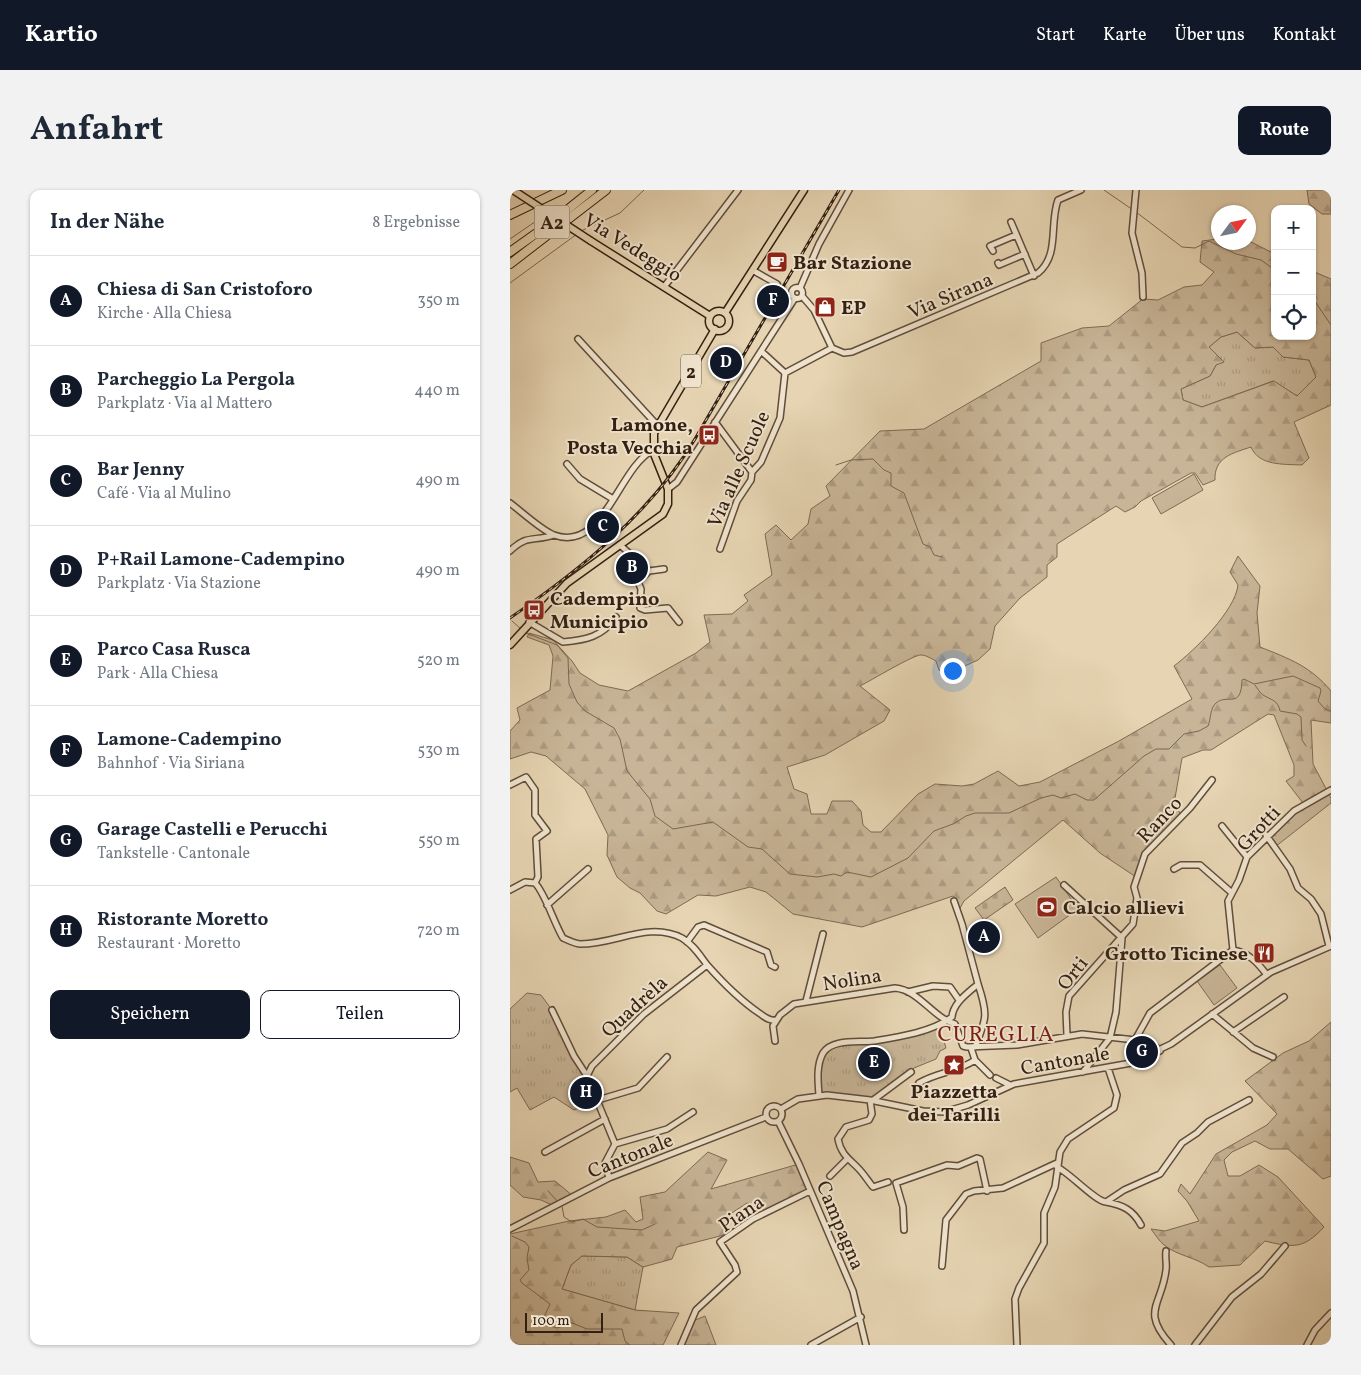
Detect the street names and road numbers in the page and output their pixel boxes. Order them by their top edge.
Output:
road number: A2 [534,206,570,238]
street label: Via Vedeggio [577,207,687,290]
street label: Via Sirana [904,266,998,327]
road number: 2 [681,355,701,388]
street label: Via alle Scuole [702,407,778,533]
street label: Ranco [1131,791,1190,850]
street label: Grotti [1231,800,1288,858]
street label: Orti [1051,951,1096,997]
street label: Nolina [821,963,884,999]
street label: Quadrèla [596,970,675,1045]
street label: Cantonale [1019,1040,1112,1084]
street label: Cantonale [584,1127,678,1187]
street label: Campagna [808,1177,870,1275]
street label: Piana [714,1189,770,1240]

